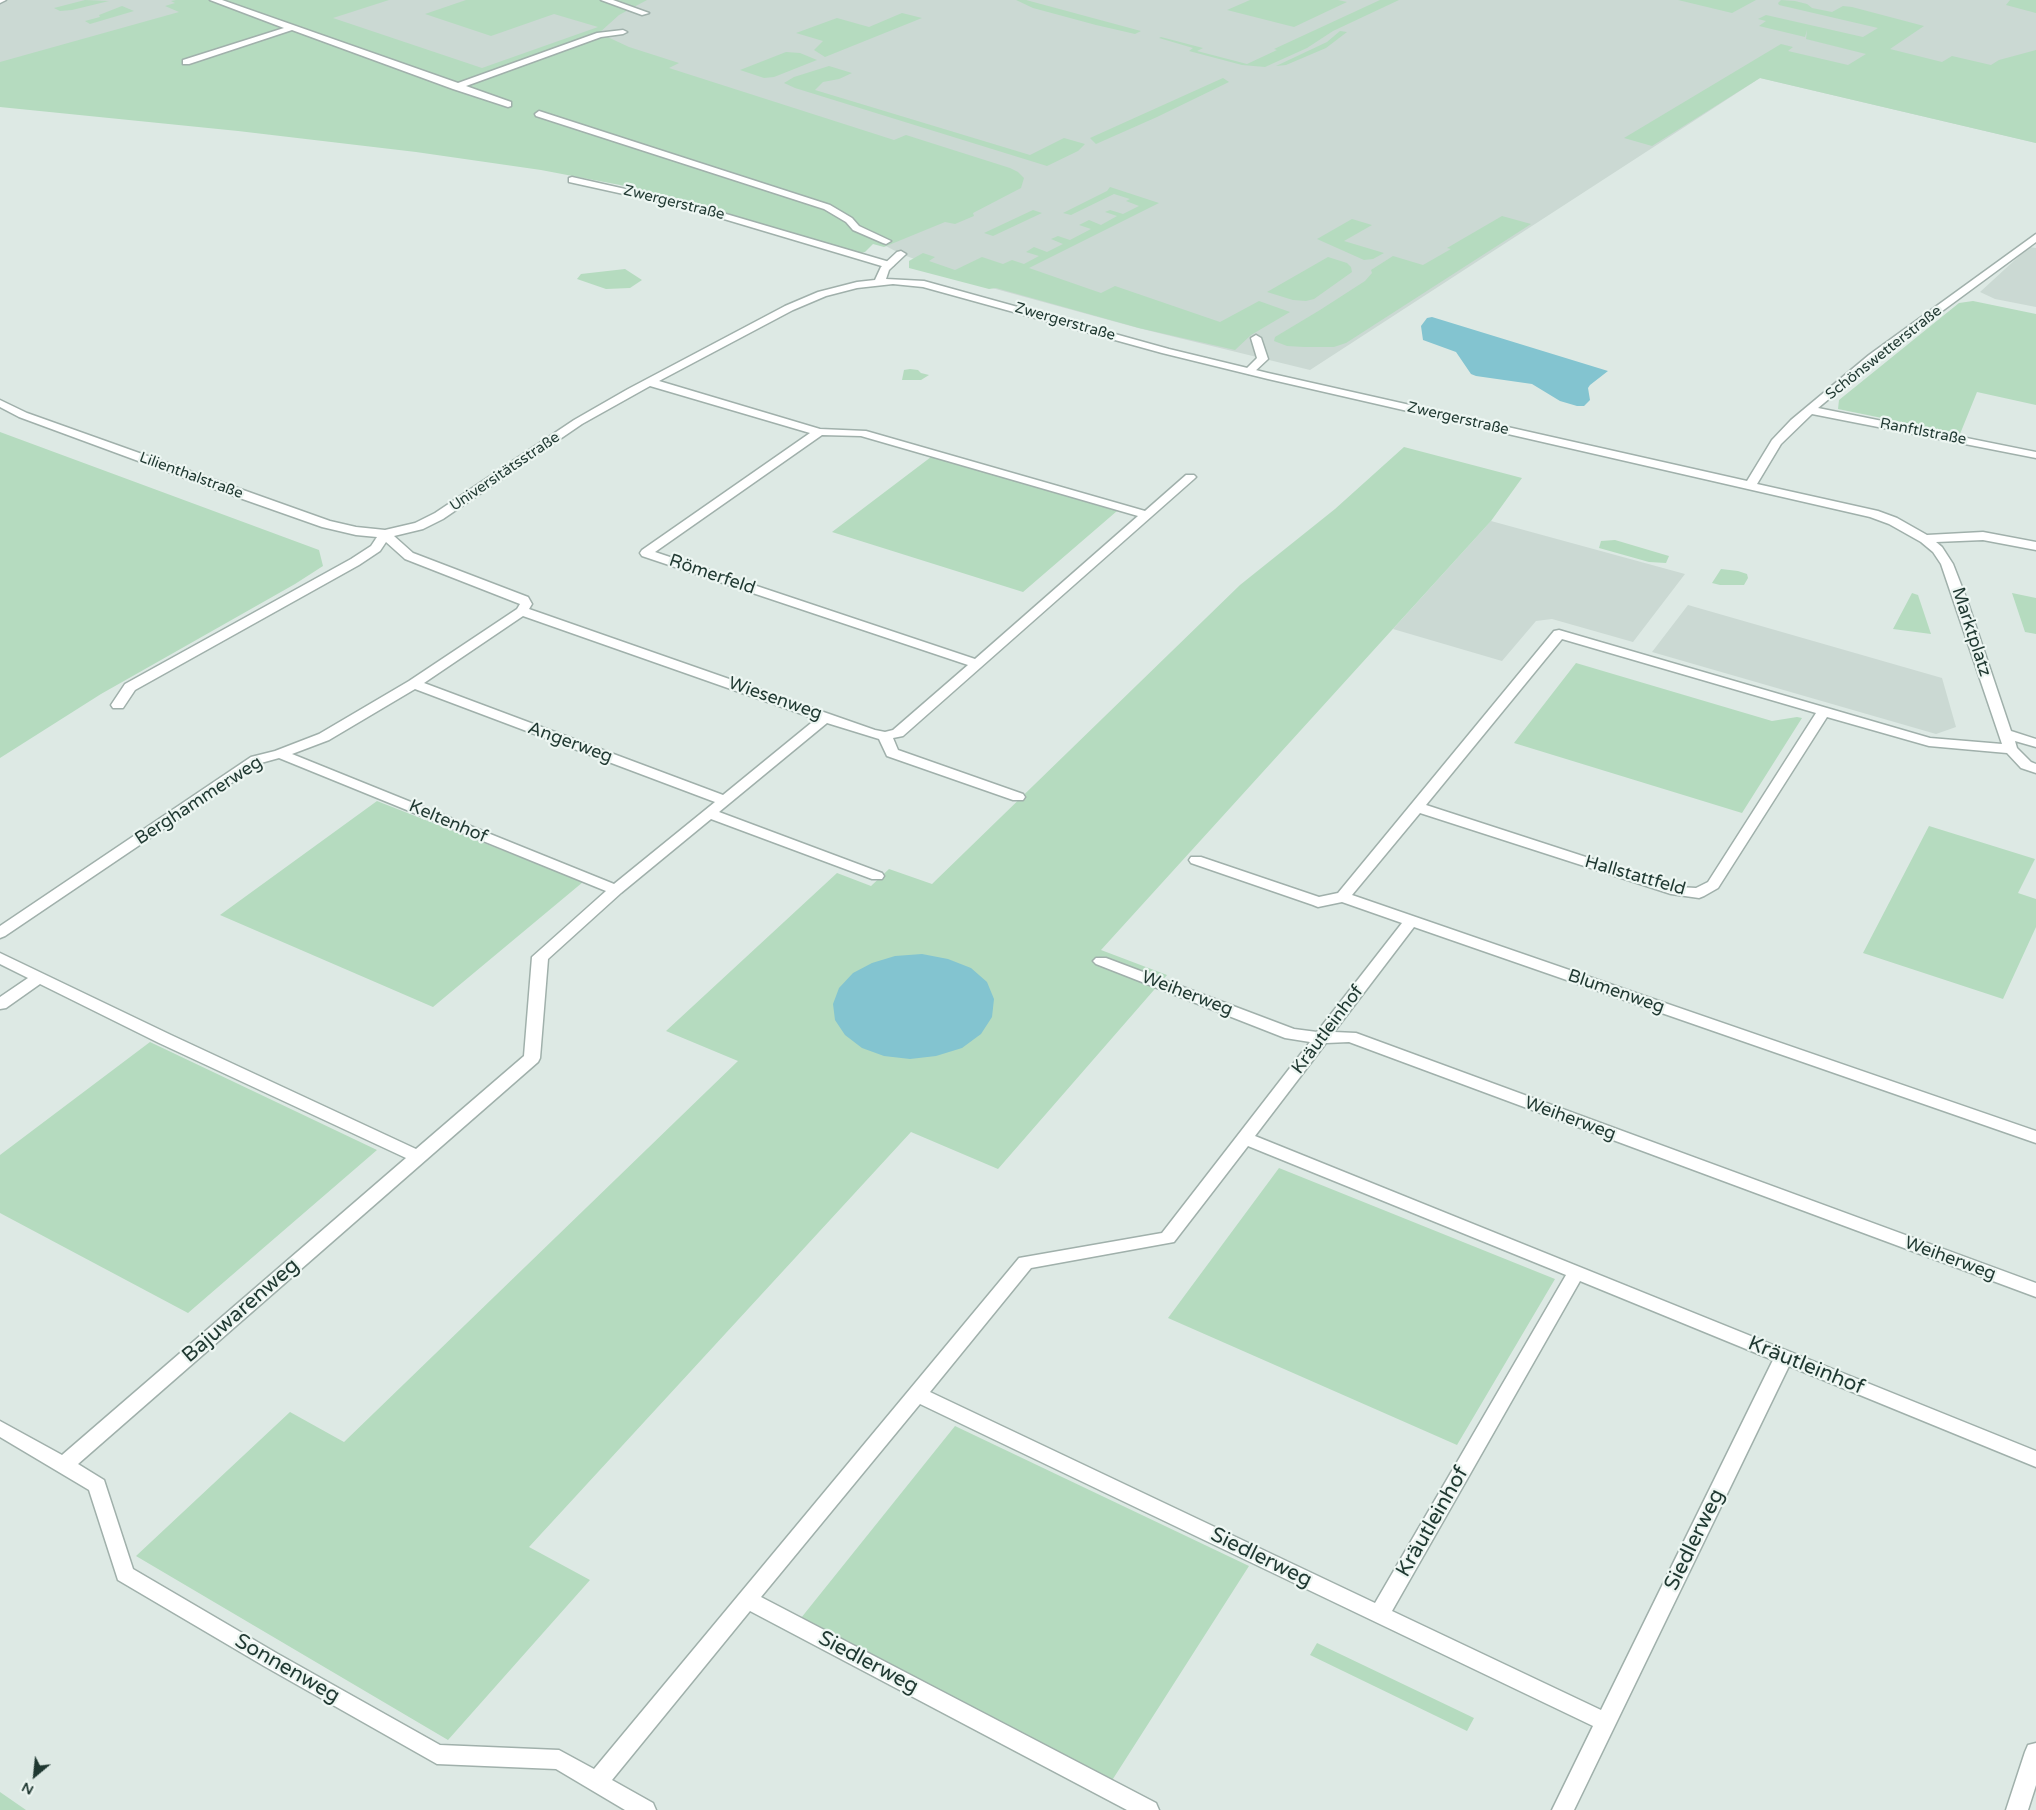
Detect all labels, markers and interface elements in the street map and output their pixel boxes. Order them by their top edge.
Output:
street label: Zwergerstraße [622,182,726,224]
street label: Zwergerstraße [1013,299,1117,345]
street label: Schönswetterstraße [1822,302,1946,404]
street label: Zwergerstraße [1405,399,1511,439]
street label: Ranftlstraße [1878,415,1968,449]
street label: Universitätsstraße [447,429,563,515]
street label: Lilienthalstraße [137,449,245,503]
street label: Römerfeld [666,550,758,600]
street label: Marktplatz [1946,585,1996,679]
street label: Wiesenweg [725,673,825,725]
street label: Angerweg [525,718,615,768]
street label: Berghammerweg [131,752,267,850]
street label: Keltenhof [405,796,491,848]
street label: Hallstattfeld [1582,851,1688,901]
street label: Blumenweg [1565,965,1667,1019]
street label: Weiherweg [1138,967,1236,1021]
street label: Kräutleinhof [1288,981,1368,1079]
street label: Weiherweg [1521,1092,1619,1146]
street label: Weiherweg [1901,1232,1999,1286]
street label: Bajuwarenweg [177,1253,305,1369]
street label: Kräutleinhof [1744,1331,1868,1401]
street label: Kräutleinhof [1391,1462,1475,1582]
street label: Siedlerweg [1660,1485,1730,1595]
street label: Siedlerweg [1206,1523,1316,1593]
street label: Siedlerweg [814,1626,922,1700]
street label: Sonnenweg [230,1629,344,1709]
north arrow [10,1750,60,1800]
text: N [19,1779,37,1799]

